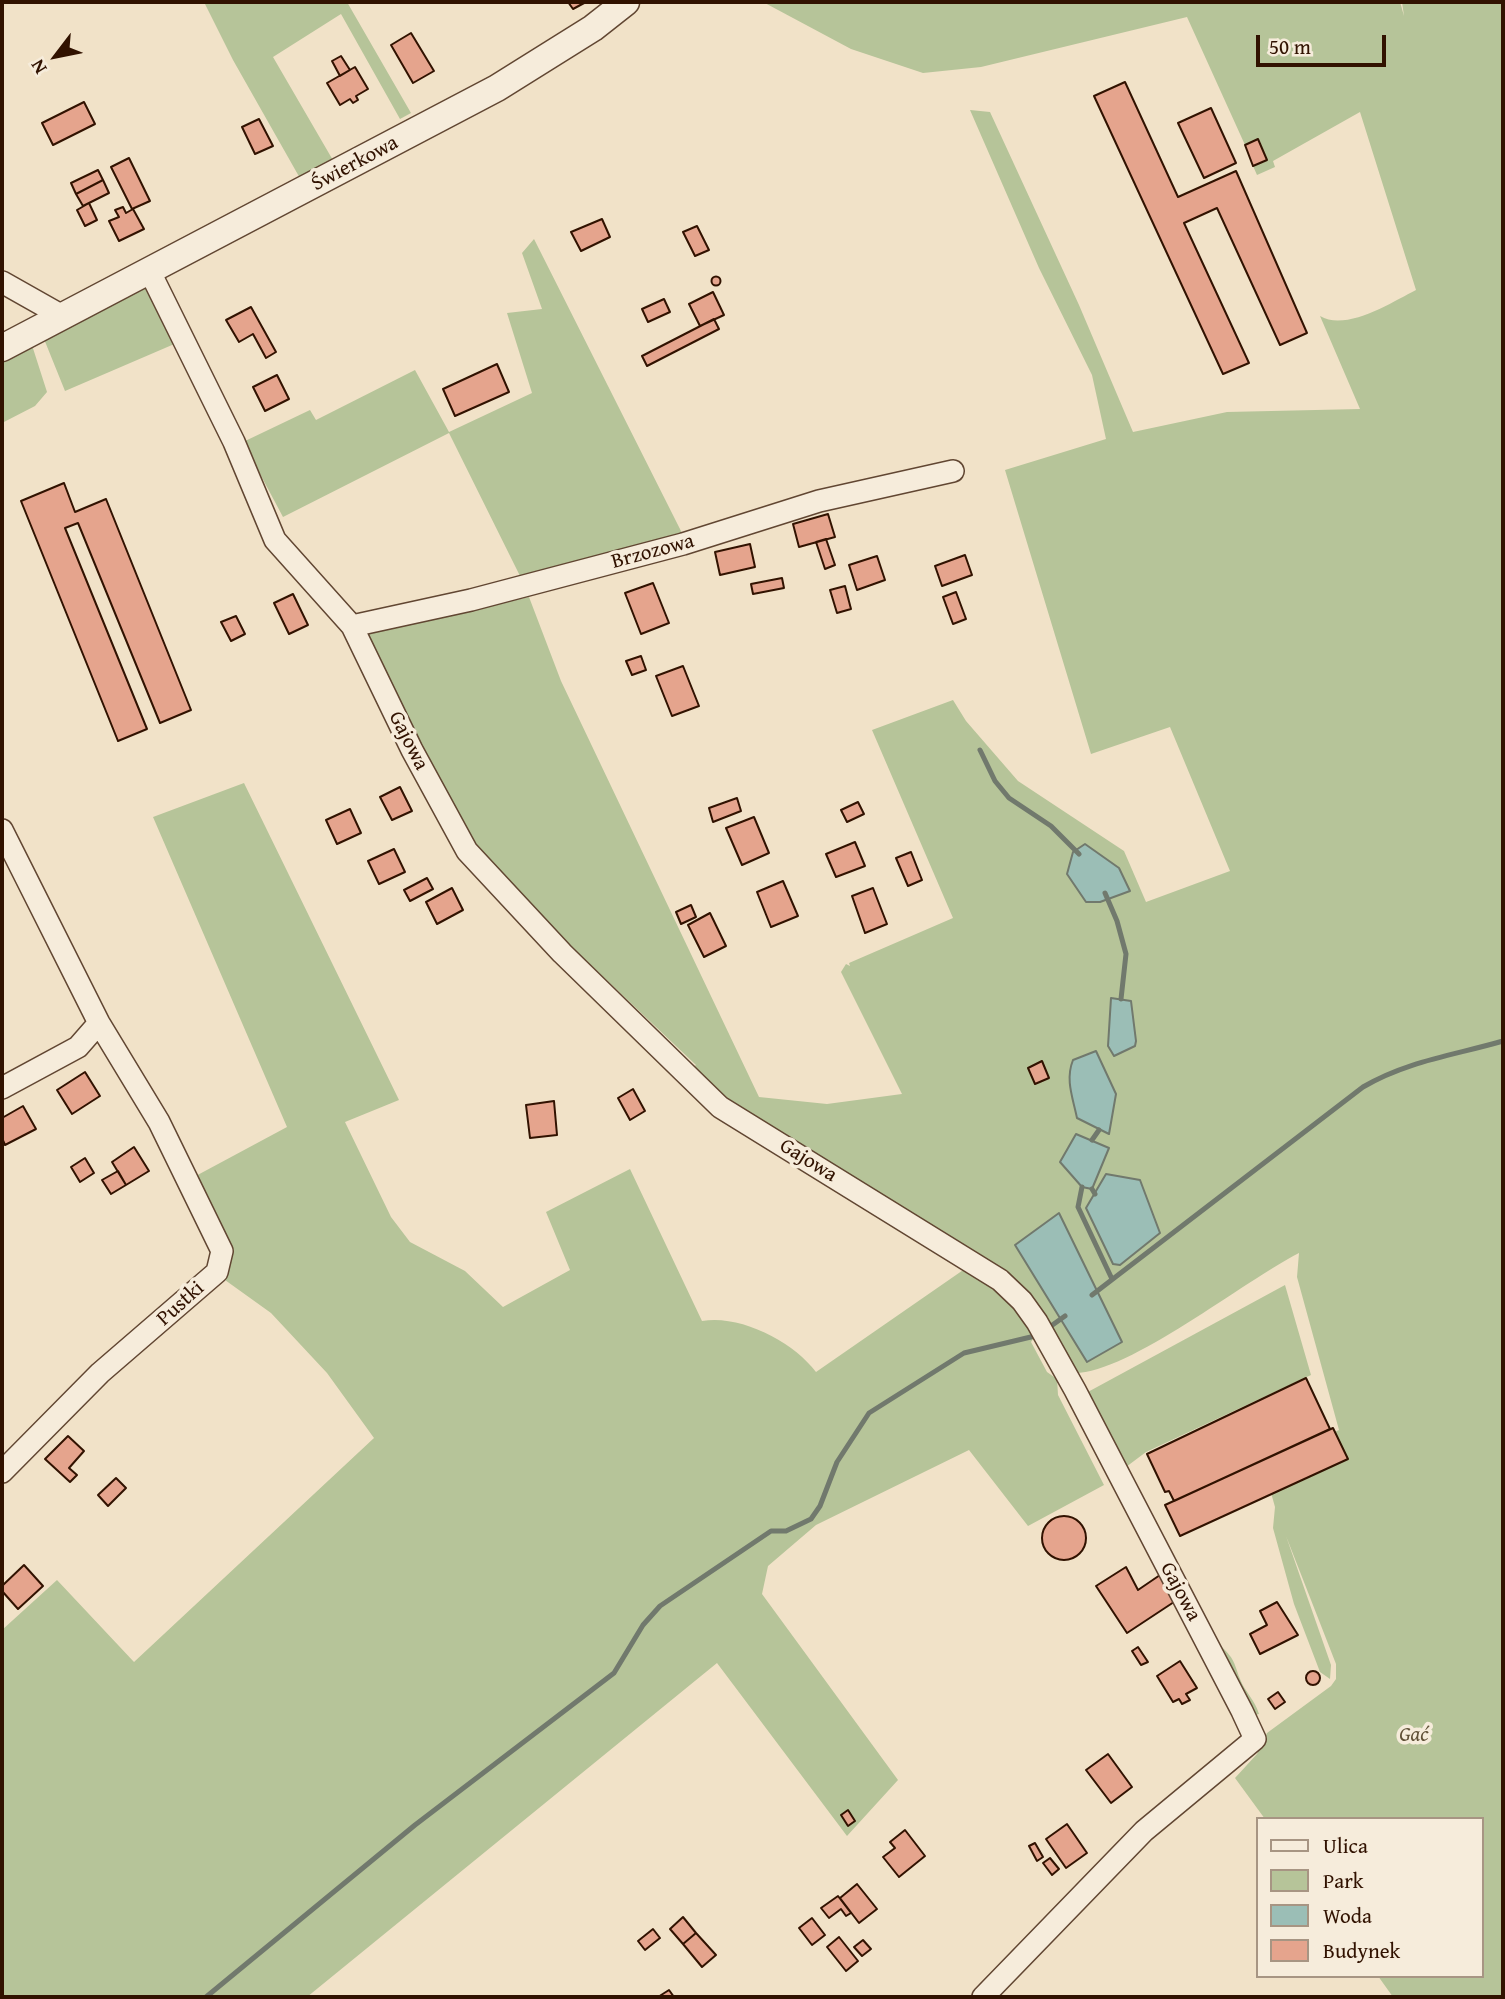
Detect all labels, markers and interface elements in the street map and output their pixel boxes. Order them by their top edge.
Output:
north arrow [21,21,91,91]
scale bar [1260,21,1390,65]
text: 50 m [1269,31,1311,62]
text: N [23,54,53,80]
street label: Świerkowa [307,131,403,197]
street label: Brzozowa [609,529,697,575]
street label: Gajowa [383,707,433,775]
street label: Gajowa [775,1134,841,1188]
street label: Pustki [152,1276,210,1332]
street label: Gajowa [1154,1558,1206,1626]
park label: Gać [1399,1723,1429,1749]
legend [1256,1817,1484,1978]
text: Ulica [1323,1830,1368,1861]
text: Park [1323,1865,1364,1896]
text: Woda [1323,1900,1372,1931]
text: Budynek [1323,1935,1400,1966]

